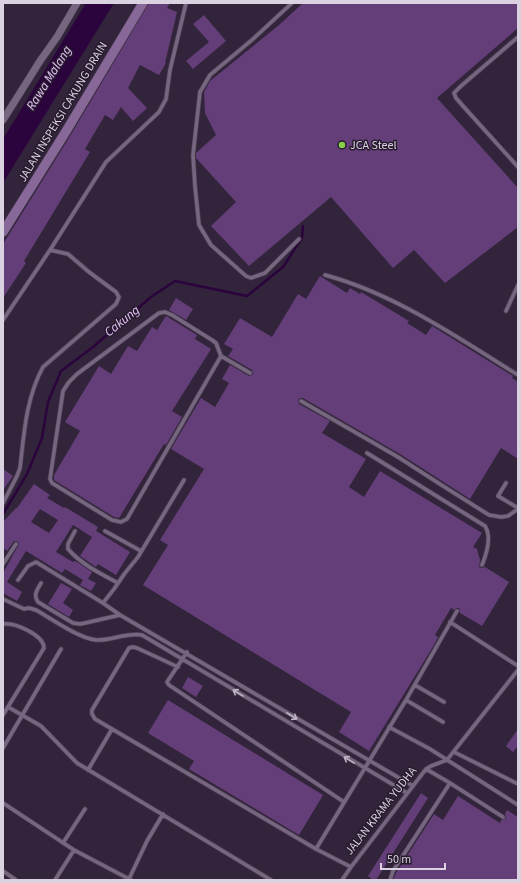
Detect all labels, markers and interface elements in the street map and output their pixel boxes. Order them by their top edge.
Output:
street label: JALAN INSPEKSI CAKUNG DRAIN [14,39,112,185]
water label: Rawa Malang [22,42,76,114]
place label: JCA Steel [350,137,397,154]
marker: JCA Steel [337,140,347,150]
water label: Cakung [101,301,144,341]
one-way arrow [232,688,244,696]
one-way arrow [286,712,298,720]
one-way arrow [343,755,355,763]
street label: JALAN KRAMA YUDHA [341,763,421,859]
scale bar [381,845,445,871]
text: 50 m [387,851,411,868]

